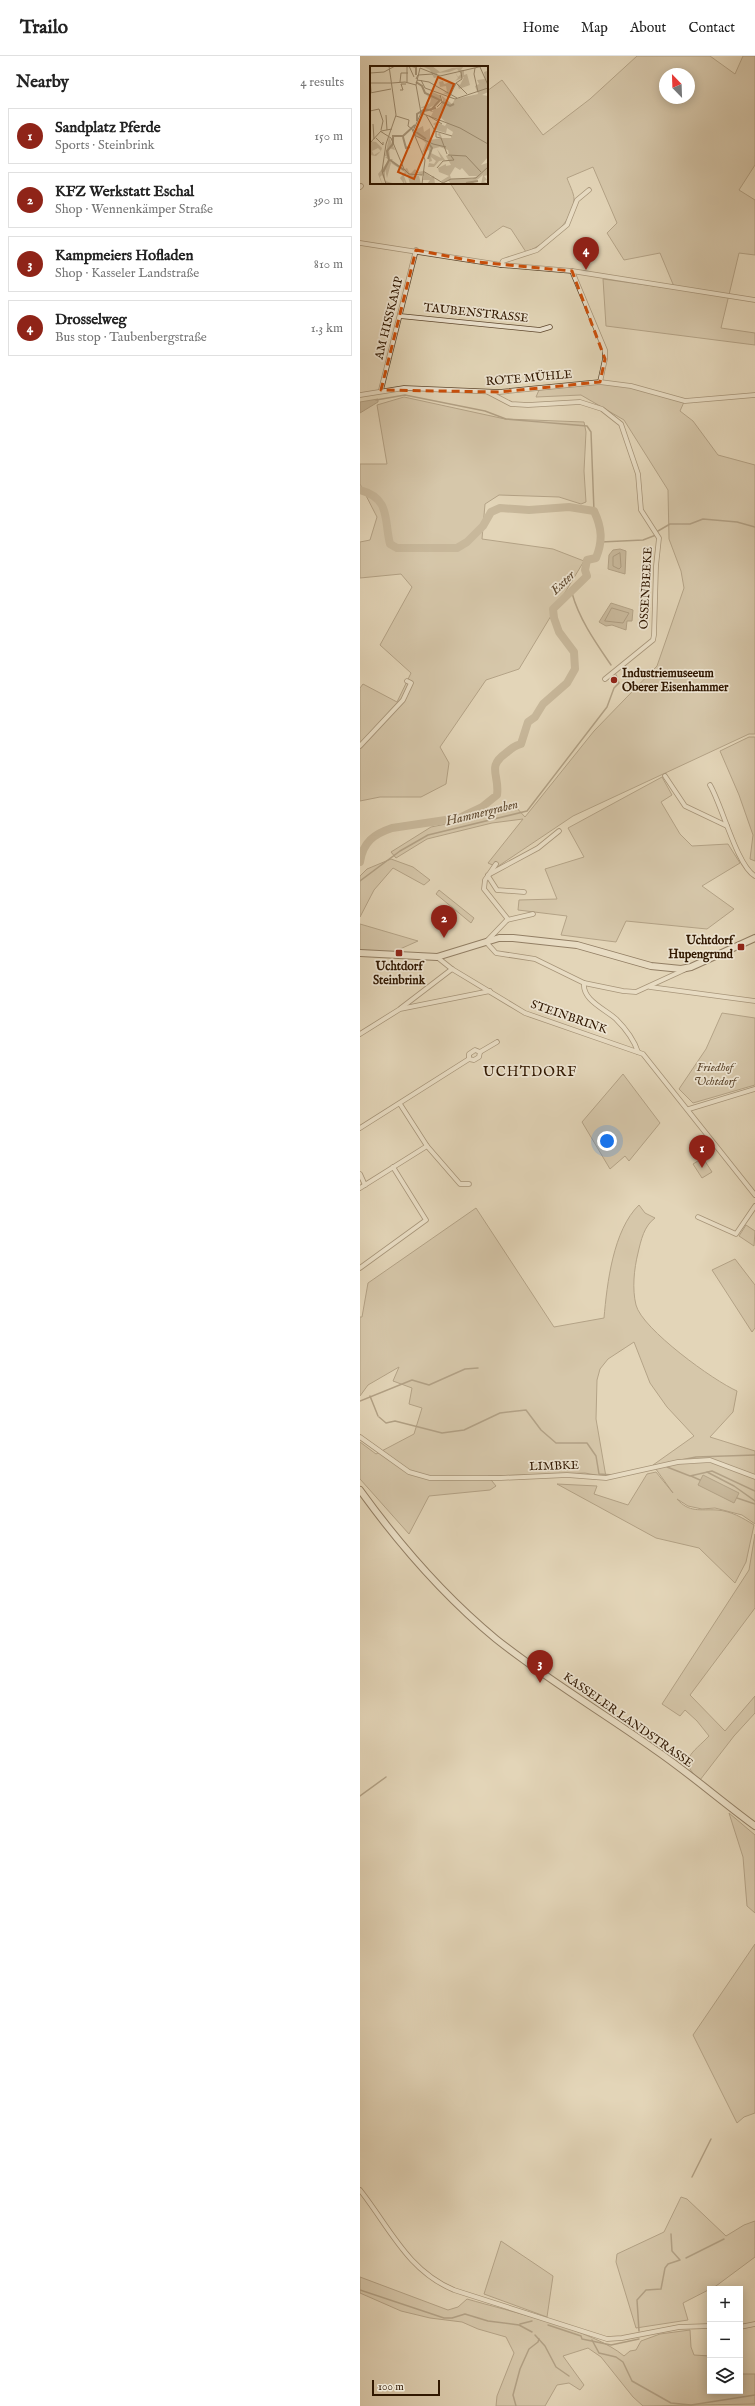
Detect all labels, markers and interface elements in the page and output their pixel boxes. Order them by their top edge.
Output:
text: Trailo [20,16,68,40]
text: Home [523,19,559,37]
text: Map [581,19,608,37]
text: About [630,19,666,37]
text: Contact [688,19,735,37]
inset map [370,66,488,184]
north arrow [659,68,695,104]
text: Nearby [16,72,69,93]
text: 4 results [300,74,344,91]
text: Sandplatz Pferde [55,118,161,137]
text: 1 [28,128,32,145]
text: 150 m [314,128,343,145]
text: Sports · Steinbrink [55,137,155,154]
text: KFZ Werkstatt Eschal [55,182,194,201]
text: 2 [27,192,33,209]
text: 390 m [313,192,343,209]
text: Shop · Wennenkämper Straße [55,201,213,218]
pin: 4 [573,237,599,270]
text: Kampmeiers Hofladen [55,246,193,265]
text: 3 [28,256,32,273]
text: 810 m [314,256,343,273]
text: Shop · Kasseler Landstraße [55,265,199,282]
street label: AM HISSKAMP [371,275,407,362]
street label: TAUBENSTRASSE [423,300,529,326]
text: Drosselweg [55,310,127,329]
text: 4 [27,320,33,337]
text: 1.3 km [311,320,343,337]
text: Bus stop · Taubenbergstraße [55,329,207,346]
street label: ROTE MÜHLE [485,366,573,389]
street label: OSSENBEEKE [636,546,656,630]
water label: Exter [546,567,579,599]
place label: Industriemuseeum Oberer Eisenhammer [622,666,729,695]
marker: Industriemuseeum Oberer Eisenhammer [609,675,619,685]
water label: Hammergraben [443,796,520,831]
pin: 2 [431,905,457,938]
place label: Uchtdorf Hupengrund [668,933,736,963]
marker: Uchtdorf Hupengrund [736,942,746,952]
marker: Uchtdorf Steinbrink [394,948,404,958]
place label: Uchtdorf Steinbrink [373,959,426,988]
street label: STEINBRINK [529,997,610,1037]
park label: Friedhof Uchtdorf [694,1060,740,1089]
district label: UCHTDORF [483,1063,577,1081]
your location [597,1131,617,1151]
pin: 1 [689,1135,715,1168]
street label: LIMBKE [529,1458,579,1474]
pin: 3 [527,1650,553,1683]
street label: KASSELER LANDSTRASSE [560,1669,696,1771]
map controls [707,2286,743,2394]
button: + [707,2286,743,2322]
button: − [707,2322,743,2358]
button: layers [707,2358,743,2394]
scale bar [372,2378,440,2397]
text: 100 m [378,2380,404,2394]

